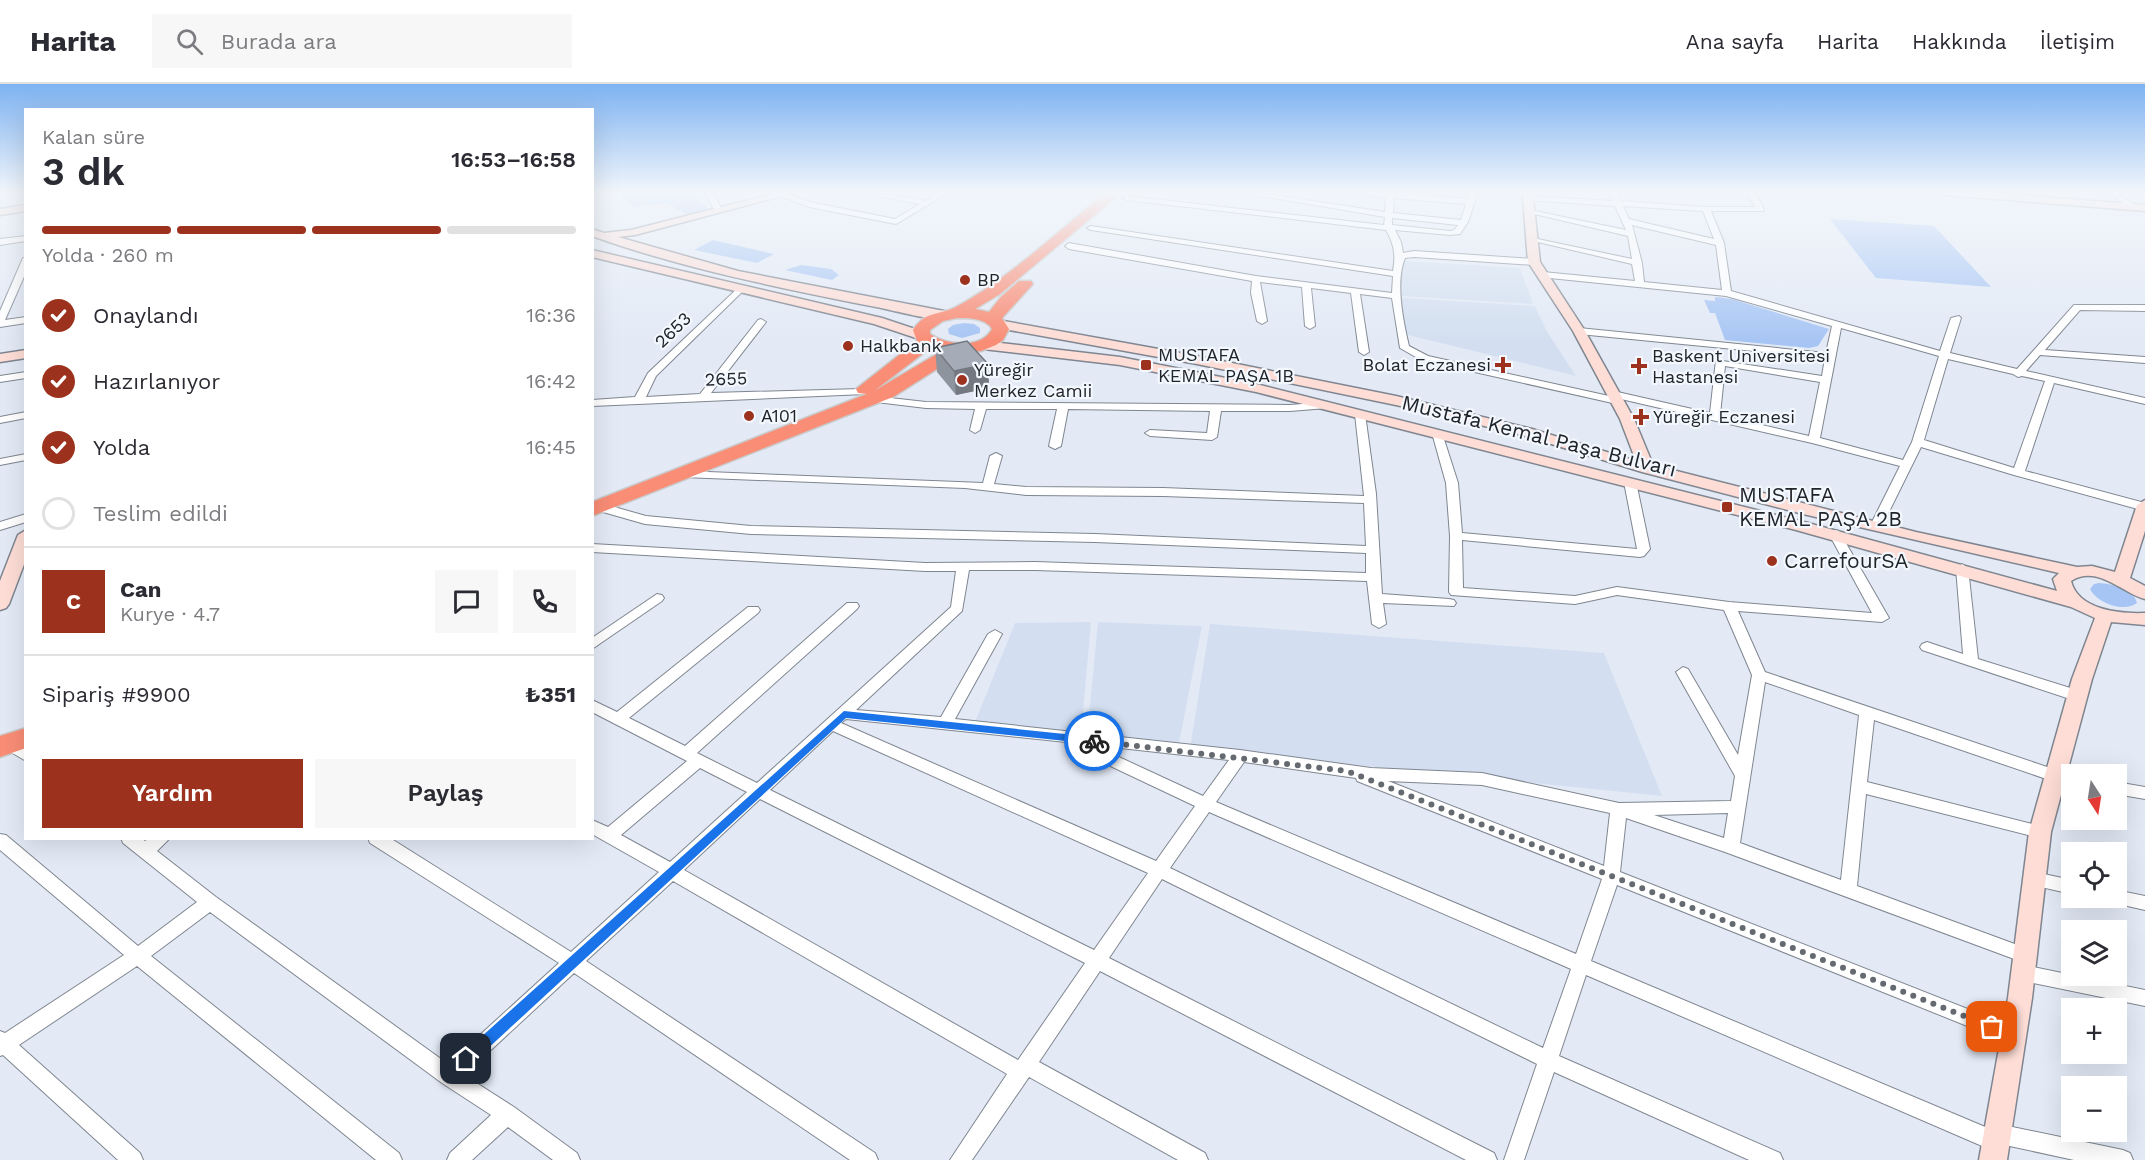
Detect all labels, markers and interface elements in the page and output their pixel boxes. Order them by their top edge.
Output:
search box [152,14,572,68]
text: Harita [30,25,116,58]
icon: search [173,25,206,58]
text: Burada ara [221,29,337,54]
text: Ana sayfa [1686,29,1784,54]
text: Harita [1817,29,1879,54]
text: Hakkında [1912,29,2007,54]
text: İletişim [2040,29,2115,54]
text: Kalan süre [42,125,145,149]
text: 16:53–16:58 [451,147,576,172]
text: 3 dk [42,149,125,194]
text: Yolda · 260 m [42,243,174,267]
place label: BP [977,269,1000,290]
marker: BP [958,273,972,287]
icon: check [42,299,75,332]
text: Onaylandı [93,303,199,328]
text: 16:36 [526,303,576,327]
street label: 2653 [650,307,695,352]
place label: Halkbank [860,335,942,356]
marker: Halkbank [841,339,855,353]
place label: MUSTAFA KEMAL PAŞA 1B [1158,344,1294,386]
place label: Baskent Universitesi Hastanesi [1652,345,1830,387]
place label: Bolat Eczanesi [1363,354,1491,375]
marker: Baskent Universitesi Hastanesi [1630,357,1648,375]
marker: MUSTAFA KEMAL PAŞA 1B [1139,358,1153,372]
marker: Bolat Eczanesi [1496,358,1510,372]
place label: Yüreğir Merkez Camii [974,359,1092,401]
icon: check [42,365,75,398]
street label: 2655 [704,367,748,390]
text: Hazırlanıyor [93,369,220,394]
text: 16:42 [526,369,576,393]
marker: Yüreğir Merkez Camii [955,373,969,387]
street label: Mustafa Kemal Paşa Bulvarı [1399,389,1679,482]
place label: A101 [761,405,797,426]
place label: Yüreğir Eczanesi [1653,406,1795,427]
marker: A101 [742,409,756,423]
marker: Yüreğir Eczanesi [1634,410,1648,424]
icon: check [42,431,75,464]
text: Yolda [93,435,150,460]
text: 16:45 [526,435,576,459]
place label: MUSTAFA KEMAL PAŞA 2B [1739,482,1902,531]
marker: MUSTAFA KEMAL PAŞA 2B [1720,500,1734,514]
text: Teslim edildi [93,501,228,526]
place label: CarrefourSA [1784,548,1908,573]
marker: CarrefourSA [1765,554,1779,568]
button: chat [435,570,498,633]
button: phone [513,570,576,633]
text: Can [120,577,161,602]
text: C [66,589,81,614]
text: Kurye · 4.7 [120,602,220,626]
text: Sipariş #9900 [42,682,191,707]
text: ₺351 [525,682,576,707]
courier [1064,711,1124,771]
icon: bike [1078,725,1111,758]
button: Yardım [42,759,303,828]
button: Paylaş [315,759,576,828]
north arrow [2061,764,2127,830]
map controls [2061,764,2127,1142]
button: locate [2061,842,2127,908]
button: layers [2061,920,2127,986]
button: + [2061,998,2127,1064]
pin [1966,1001,2017,1052]
icon: bag [1975,1010,2008,1043]
pin [440,1033,491,1084]
icon: home [449,1042,482,1075]
button: − [2061,1076,2127,1142]

